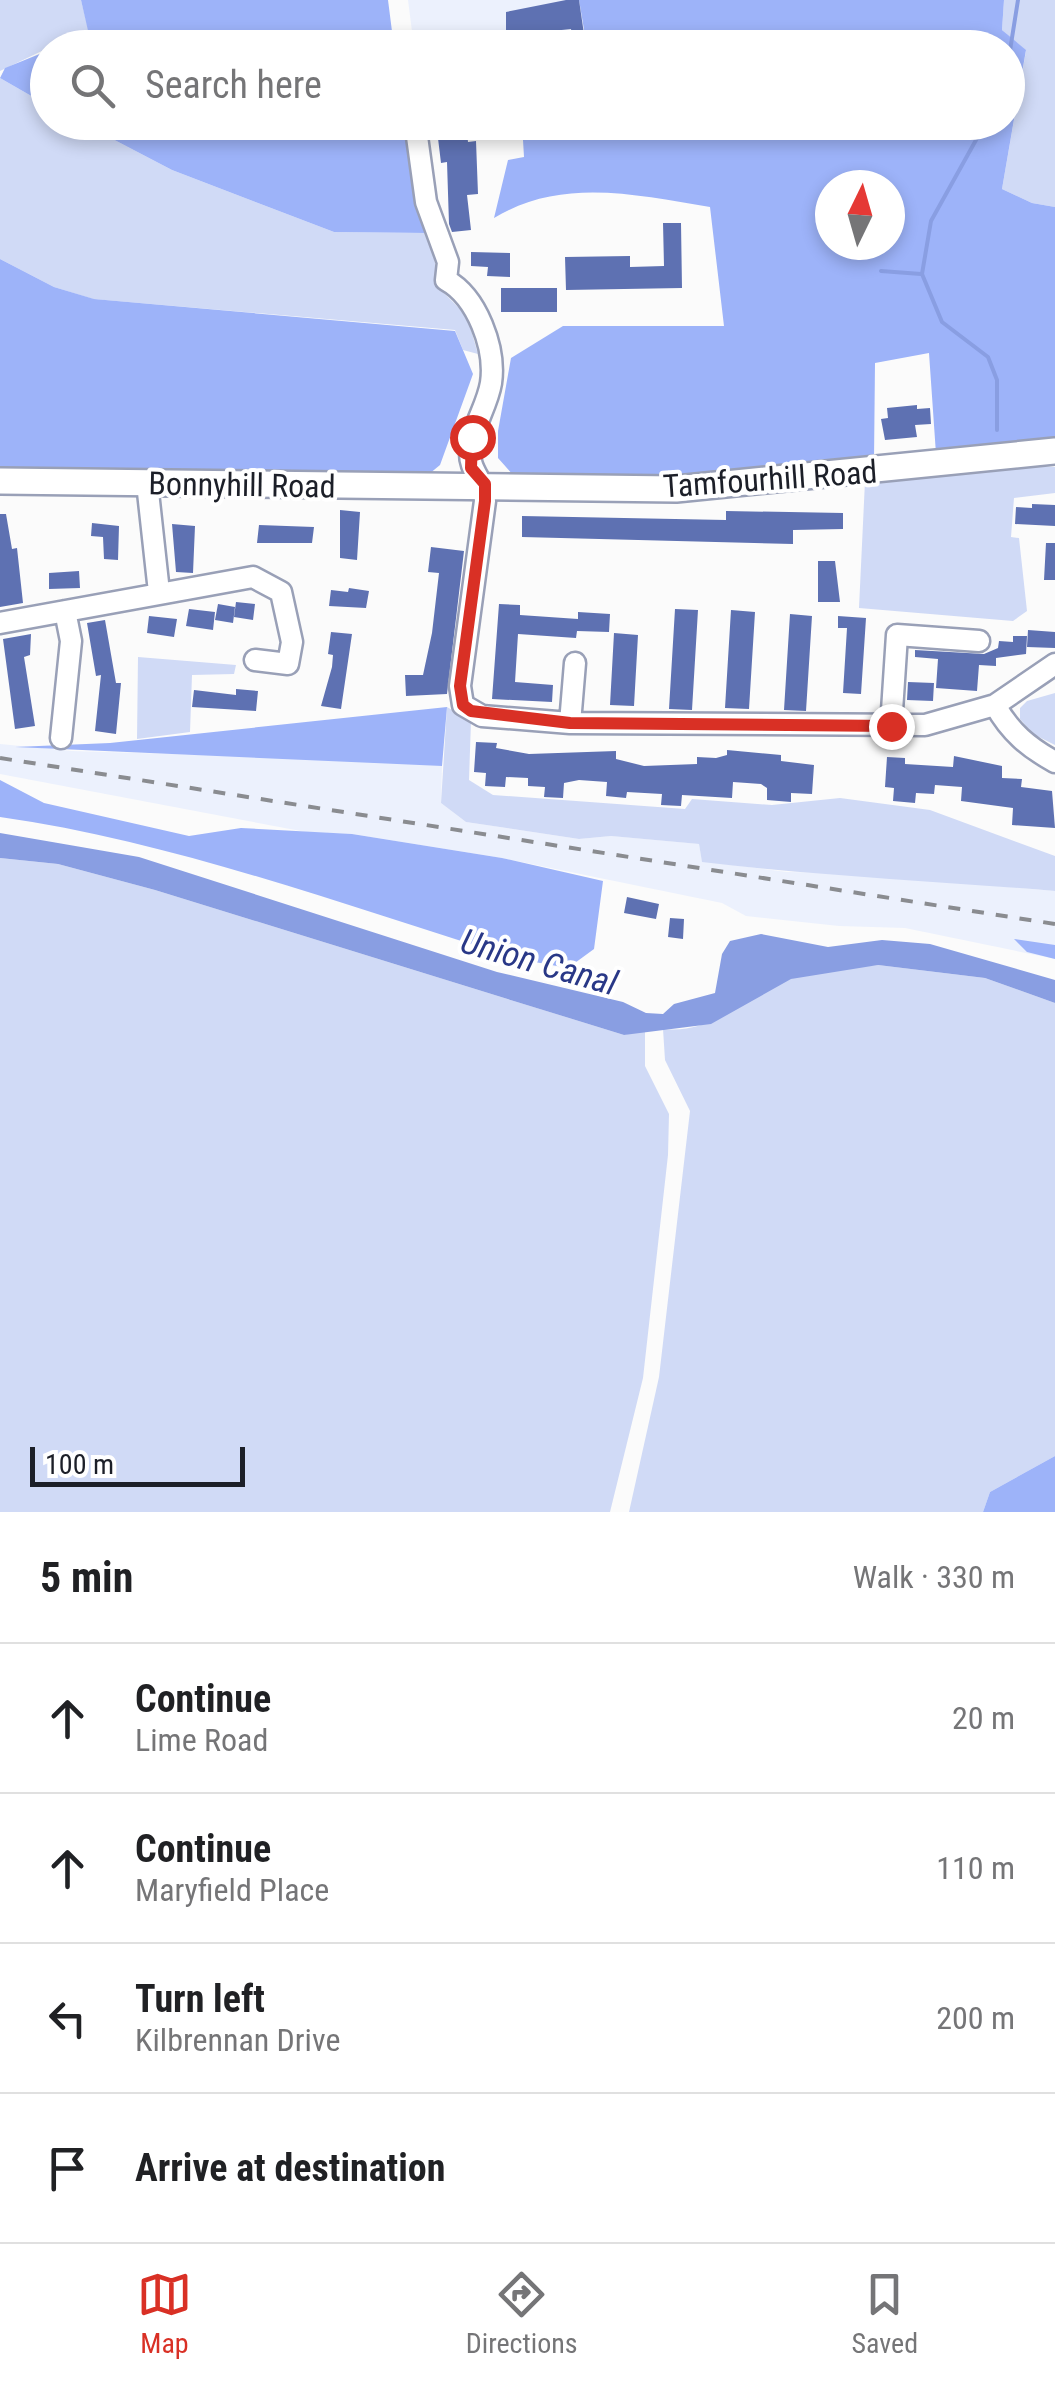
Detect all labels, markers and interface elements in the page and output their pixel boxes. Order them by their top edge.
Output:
search box [30,30,1025,140]
icon: search [65,58,120,113]
text: Search here [145,63,322,107]
north arrow [815,170,905,260]
route start [450,415,496,461]
street label: Tamfourhill Road [662,453,878,505]
street label: Bonnyhill Road [148,464,336,506]
route end [869,704,915,750]
water label: Union Canal [456,921,623,1005]
scale bar [30,1442,245,1486]
text: 100 m [45,1448,114,1481]
text: 5 min [40,1553,133,1602]
text: Walk · 330 m [853,1558,1015,1596]
text: Continue [135,1677,271,1721]
icon: ahead [40,1691,95,1746]
text: 20 m [952,1699,1015,1737]
text: Lime Road [135,1721,268,1759]
text: Continue [135,1827,271,1871]
icon: ahead [40,1841,95,1896]
text: 110 m [936,1849,1015,1887]
text: Maryfield Place [135,1871,329,1909]
text: Turn left [135,1977,265,2021]
icon: left [40,1991,95,2046]
text: 200 m [936,1999,1015,2037]
text: Kilbrennan Drive [135,2021,340,2059]
icon: arrive [40,2141,95,2196]
text: Arrive at destination [135,2146,445,2190]
tab: Map [137,2267,192,2360]
tab: Directions [466,2267,578,2360]
tab: Saved [851,2267,918,2360]

